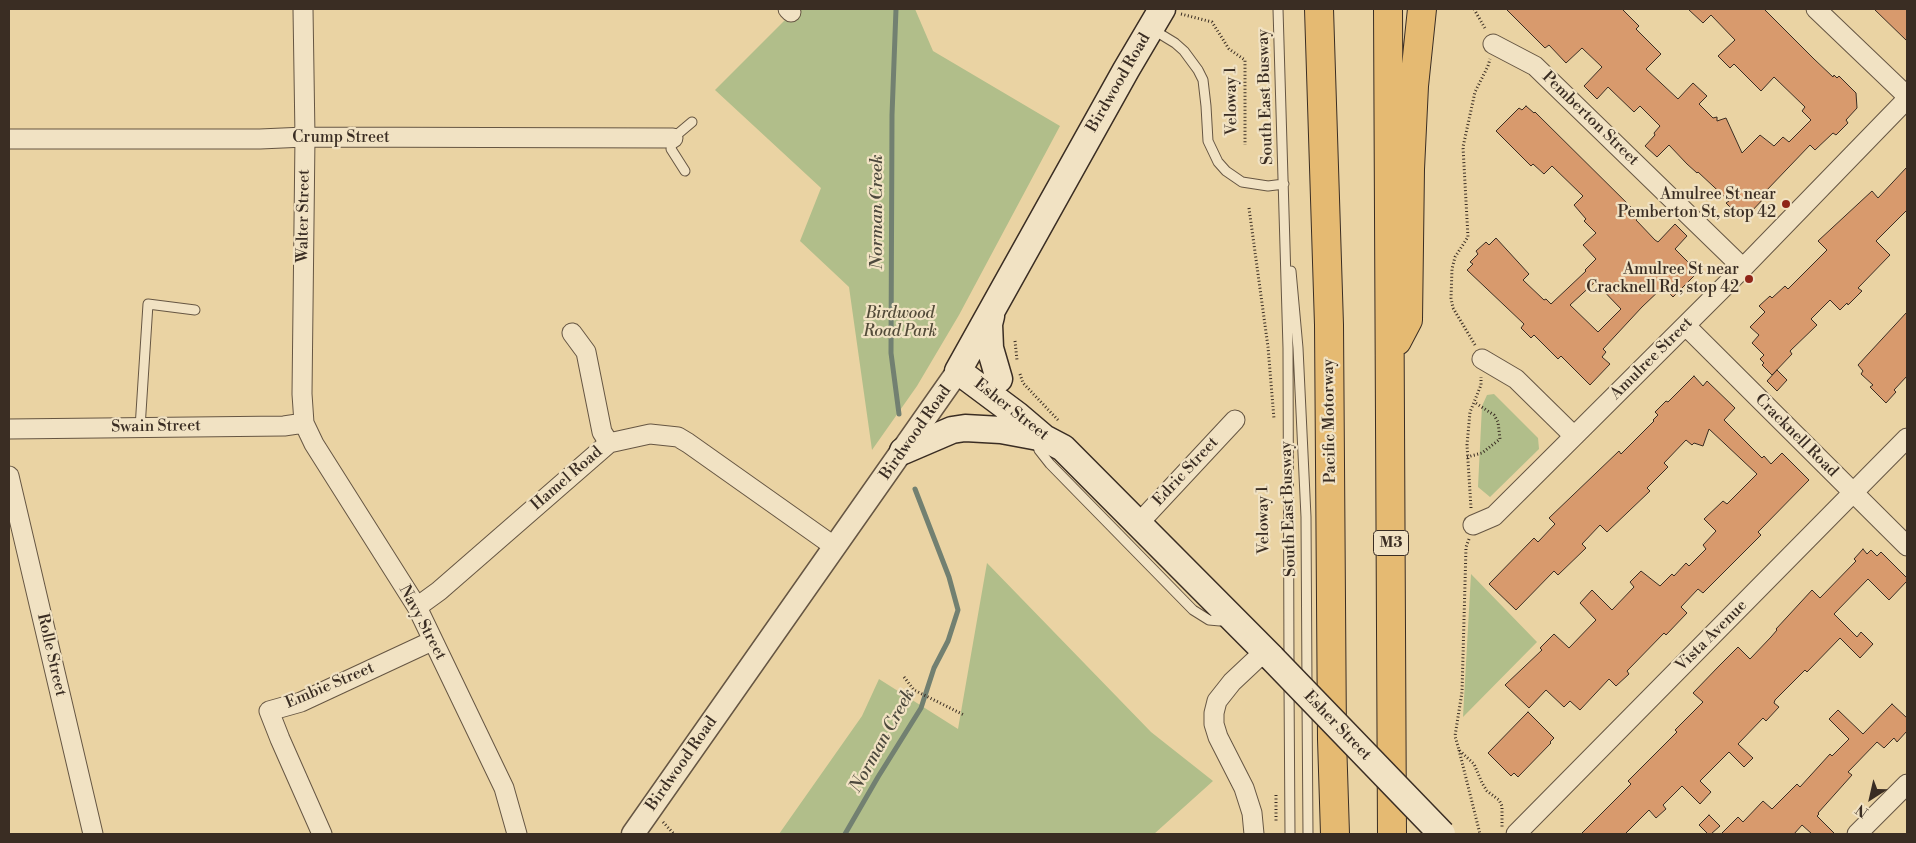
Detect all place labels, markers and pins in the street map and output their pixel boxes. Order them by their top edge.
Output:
place label: Amulree St near Pemberton St, stop 42 [1617,185,1776,223]
marker: Amulree St near Pemberton St, stop 42 [1780,198,1792,210]
place label: Amulree St near Cracknell Rd, stop 42 [1586,260,1739,298]
marker: Amulree St near Cracknell Rd, stop 42 [1743,273,1755,285]

